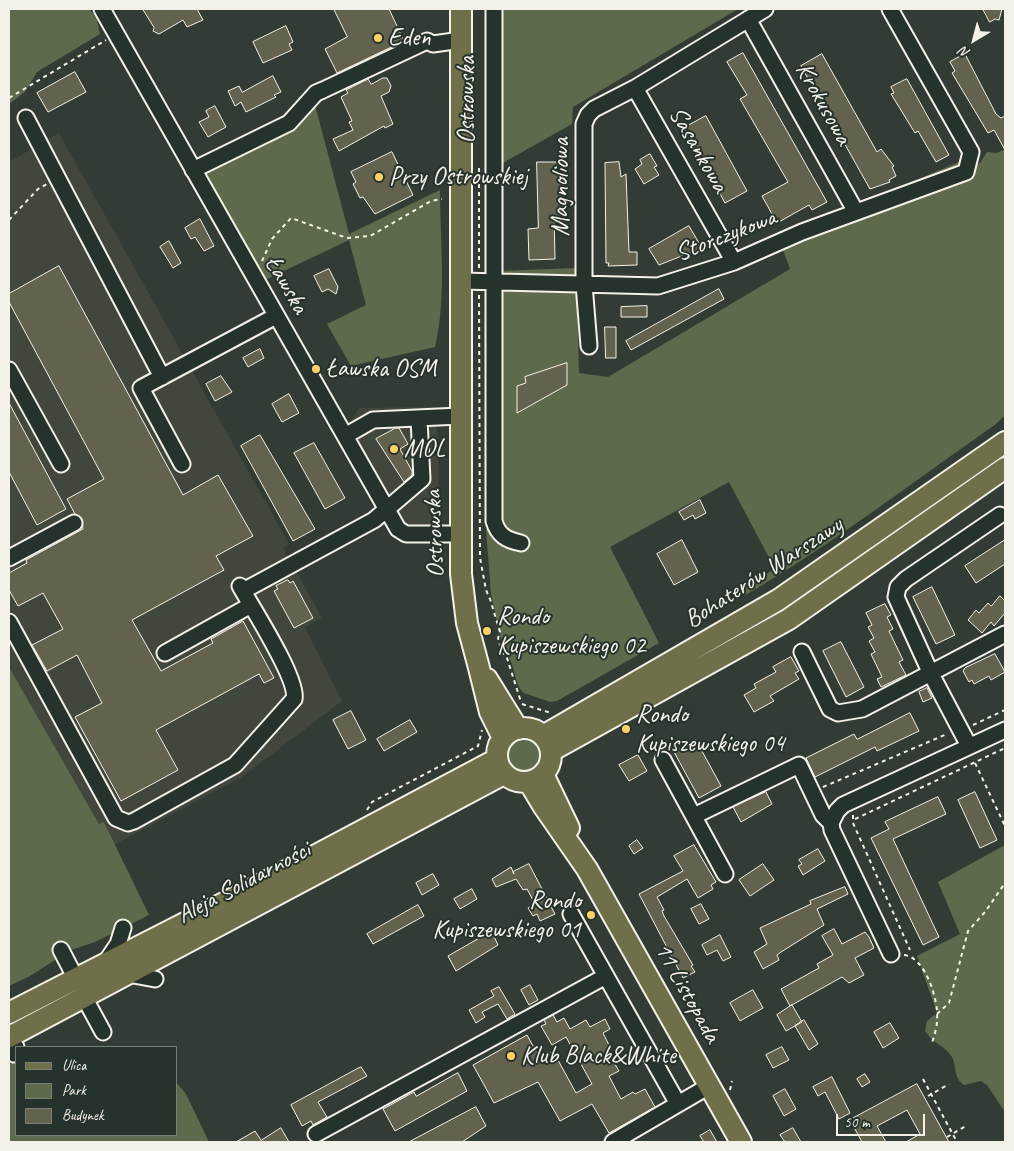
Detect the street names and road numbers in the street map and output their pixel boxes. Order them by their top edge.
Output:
street label: Ostrowska [452,56,482,144]
street label: Krokusowa [788,57,858,151]
street label: Sasankowa [661,102,735,198]
street label: Magnoliowa [546,138,576,236]
street label: Storczykowa [671,203,781,269]
street label: Ławska [258,251,314,319]
street label: Ostrowska [418,490,452,578]
street label: Bohaterów Warszawy [679,511,849,635]
street label: Aleja Solidarności [172,835,316,931]
street label: 11 Listopada [647,938,727,1048]

